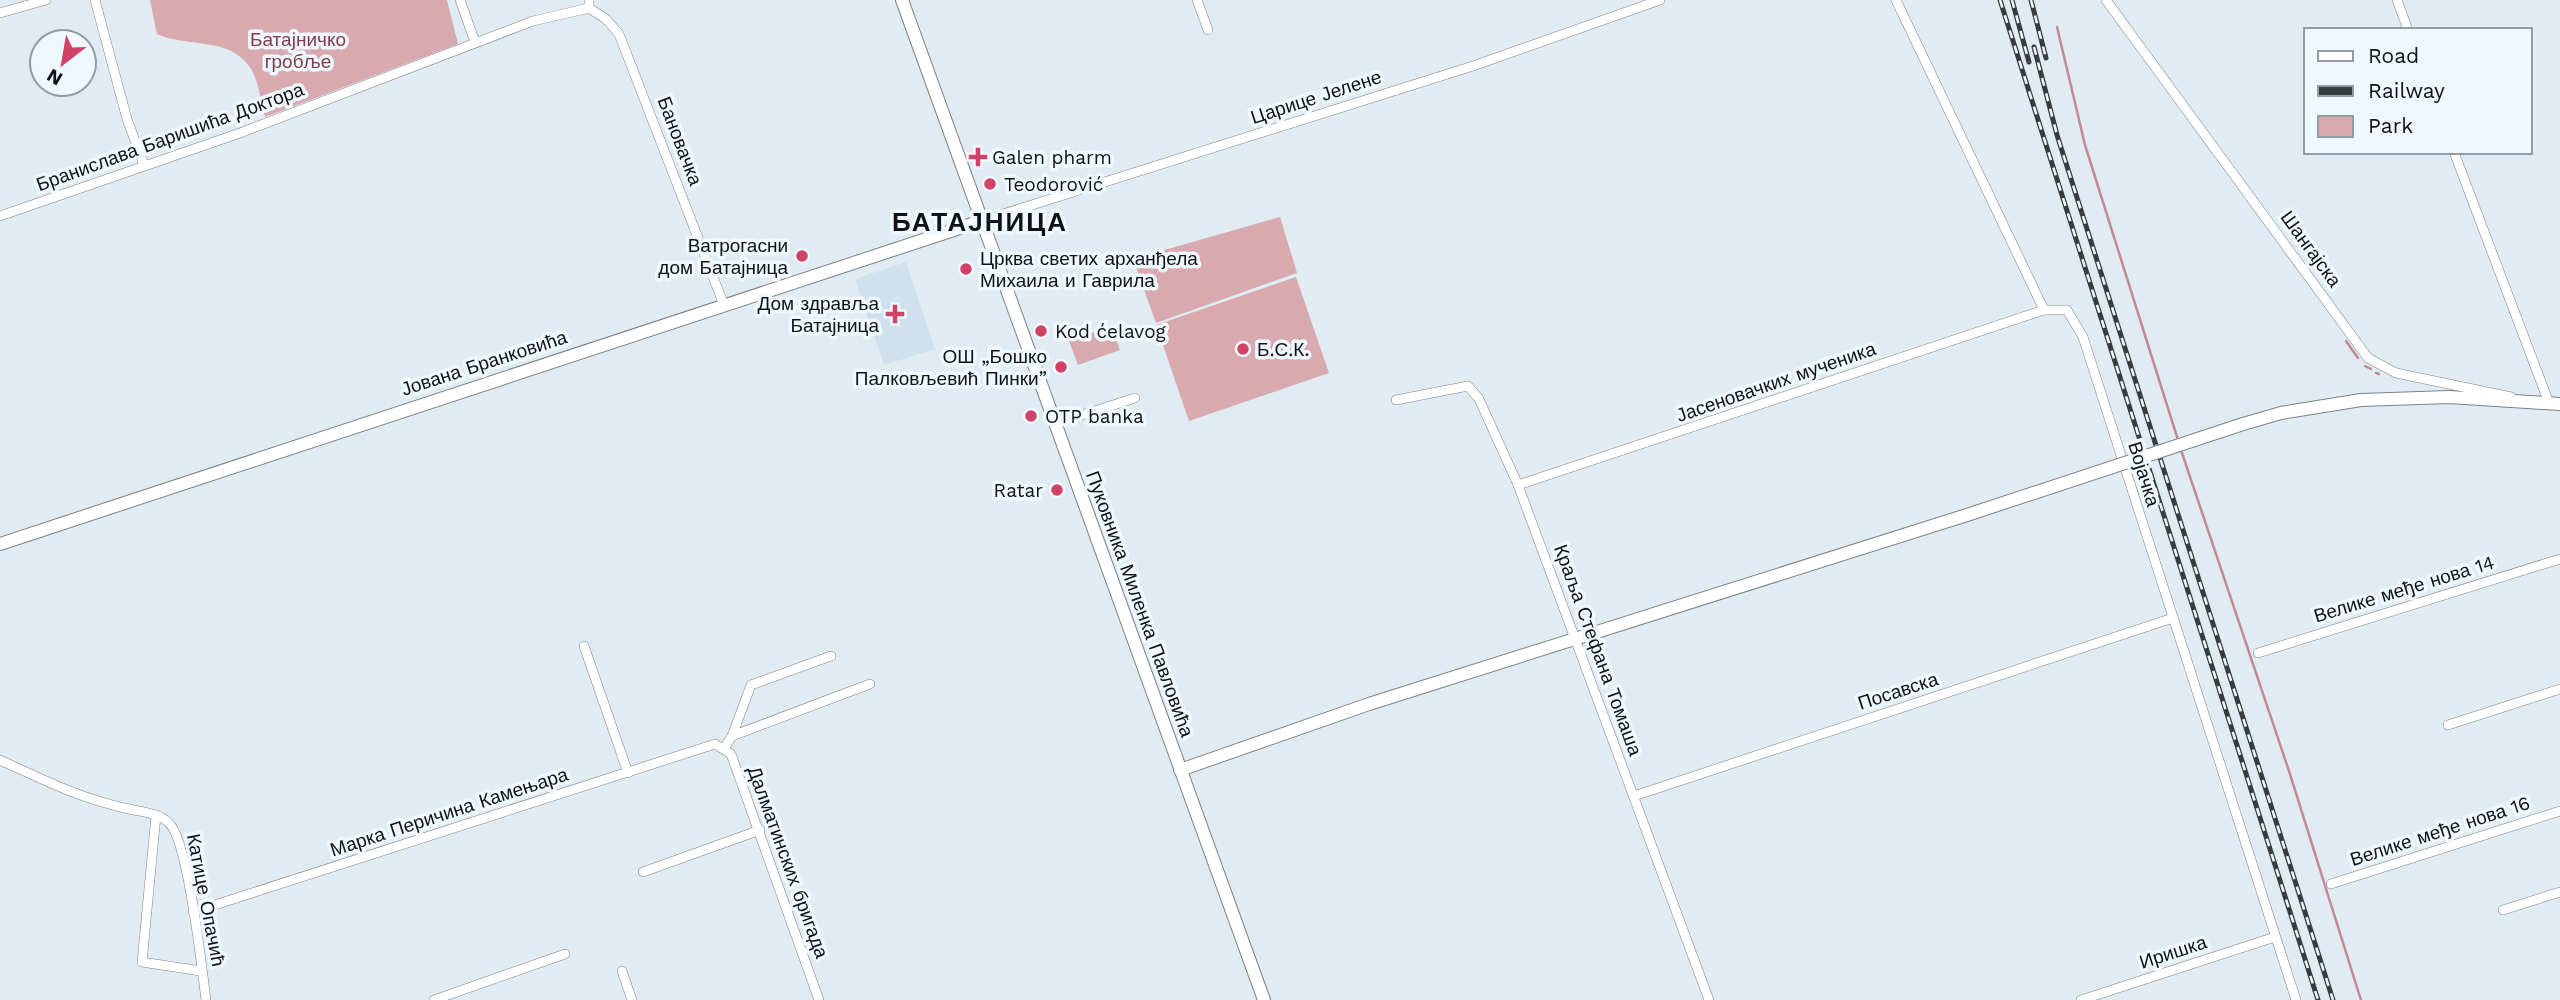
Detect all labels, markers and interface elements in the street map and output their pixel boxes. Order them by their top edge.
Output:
north arrow [28,28,98,98]
park label: Батајничко гробље [250,28,346,73]
legend [2304,28,2532,154]
text: Road [2368,43,2419,68]
text: N [43,64,66,91]
street label: Царице Јелене [1248,65,1384,129]
street label: Бранислава Баришића Доктора [33,78,307,196]
text: Railway [2368,78,2445,103]
street label: Бановачка [653,93,708,189]
text: Park [2368,113,2413,138]
place label: Galen pharm [992,146,1112,169]
marker: Galen pharm [970,149,986,165]
place label: Teodorović [1004,173,1103,196]
marker: Teodorović [982,176,998,192]
street label: Шангајска [2276,206,2347,292]
district label: БАТАЈНИЦА [892,207,1068,237]
place label: Ватрогасни дом Батајница [658,234,788,279]
place label: Црква светих арханђела Михаила и Гаврила [980,247,1198,292]
marker: Ватрогасни дом Батајница [794,248,810,264]
marker: Црква светих арханђела Михаила и Гаврила [958,261,974,277]
place label: Дом здравља Батајница [757,292,879,337]
marker: Дом здравља Батајница [885,304,905,324]
place label: Kod ćelavog [1055,320,1167,343]
marker: Kod ćelavog [1033,323,1049,339]
street label: Јована Бранковића [398,325,570,401]
street label: Јасеновачких мученика [1673,337,1879,427]
place label: Б.С.К. [1257,338,1309,361]
marker: Б.С.К. [1235,341,1251,357]
place label: ОШ „Бошко Палковљевић Пинки” [855,345,1047,390]
marker: ОШ „Бошко Палковљевић Пинки” [1053,359,1069,375]
place label: OTP banka [1045,405,1144,428]
marker: OTP banka [1023,408,1039,424]
street label: Војачка [2123,439,2165,510]
street label: Пуковника Миленка Павловића [1081,468,1199,740]
place label: Ratar [994,479,1043,502]
marker: Ratar [1049,482,1065,498]
street label: Краља Стефана Томаша [1549,541,1647,759]
street label: Велике међе нова 14 [2311,551,2497,627]
street label: Посавска [1855,667,1941,715]
street label: Марка Перичина Камењара [327,762,571,861]
street label: Далматинских бригада [743,763,834,962]
street label: Велике међе нова 16 [2347,791,2533,871]
street label: Катице Опачић [182,832,230,968]
street label: Иришка [2136,930,2210,974]

